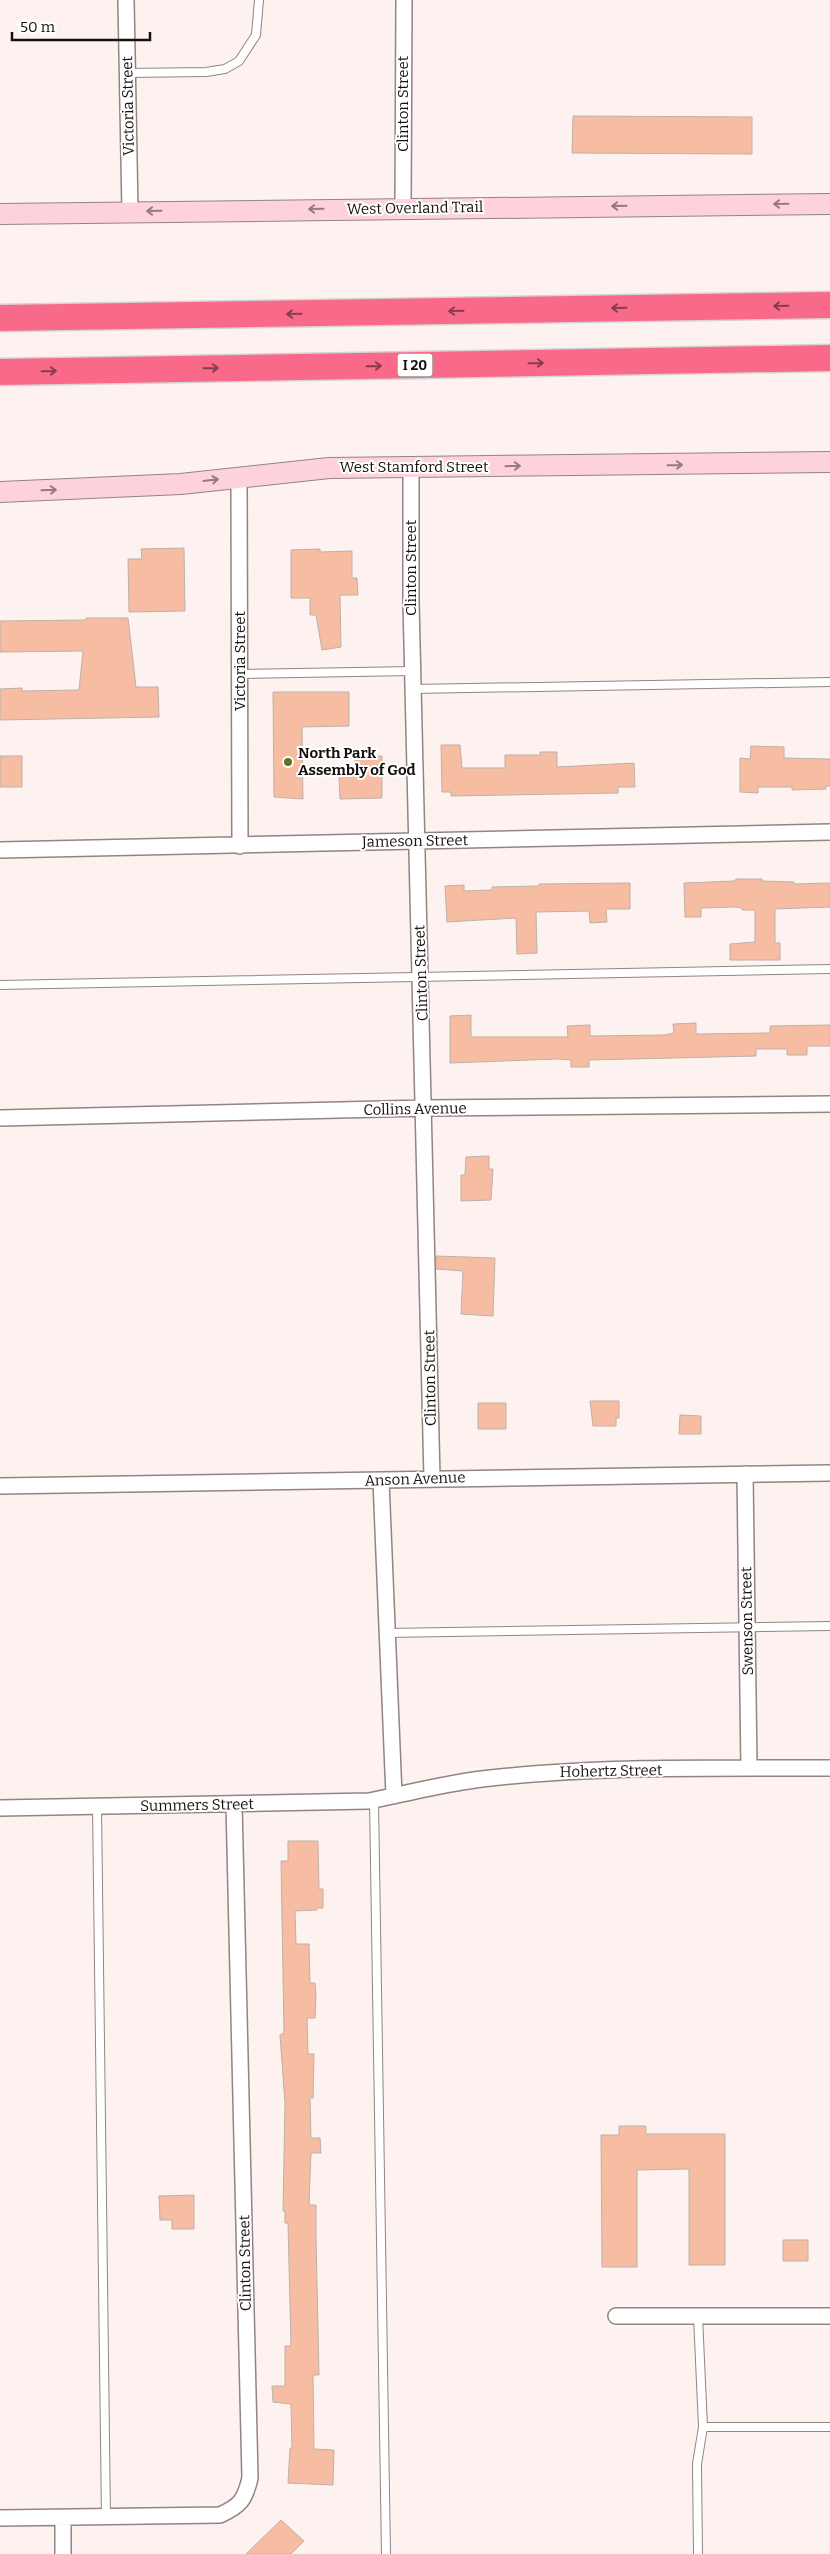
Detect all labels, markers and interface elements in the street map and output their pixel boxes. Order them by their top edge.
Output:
scale bar [12,10,150,42]
text: 50 m [20,18,56,36]
street label: Victoria Street [118,55,138,156]
street label: Clinton Street [394,55,412,152]
street label: West Overland Trail [347,198,483,218]
one-way arrow [774,199,790,209]
one-way arrow [611,201,628,211]
one-way arrow [309,204,325,214]
one-way arrow [146,206,162,216]
one-way arrow [774,301,790,311]
one-way arrow [611,304,627,313]
one-way arrow [449,306,465,316]
one-way arrow [286,309,302,318]
road number: I 20 [398,354,432,376]
one-way arrow [528,358,544,368]
one-way arrow [365,361,381,370]
one-way arrow [203,364,219,373]
one-way arrow [40,366,56,376]
street label: West Stamford Street [340,458,489,476]
one-way arrow [666,460,683,470]
one-way arrow [504,462,520,471]
one-way arrow [203,475,219,485]
one-way arrow [40,485,56,495]
street label: Clinton Street [402,519,420,616]
street label: Victoria Street [231,611,249,711]
place label: North Park Assembly of God [298,744,416,779]
marker: North Park Assembly of God [282,756,294,768]
street label: Jameson Street [361,831,469,851]
street label: Clinton Street [410,924,432,1021]
street label: Collins Avenue [363,1099,467,1119]
street label: Clinton Street [420,1329,440,1426]
street label: Anson Avenue [364,1468,466,1490]
street label: Swenson Street [737,1566,757,1675]
street label: Hohertz Street [560,1761,663,1781]
street label: Summers Street [140,1795,255,1815]
street label: Clinton Street [235,2214,255,2311]

